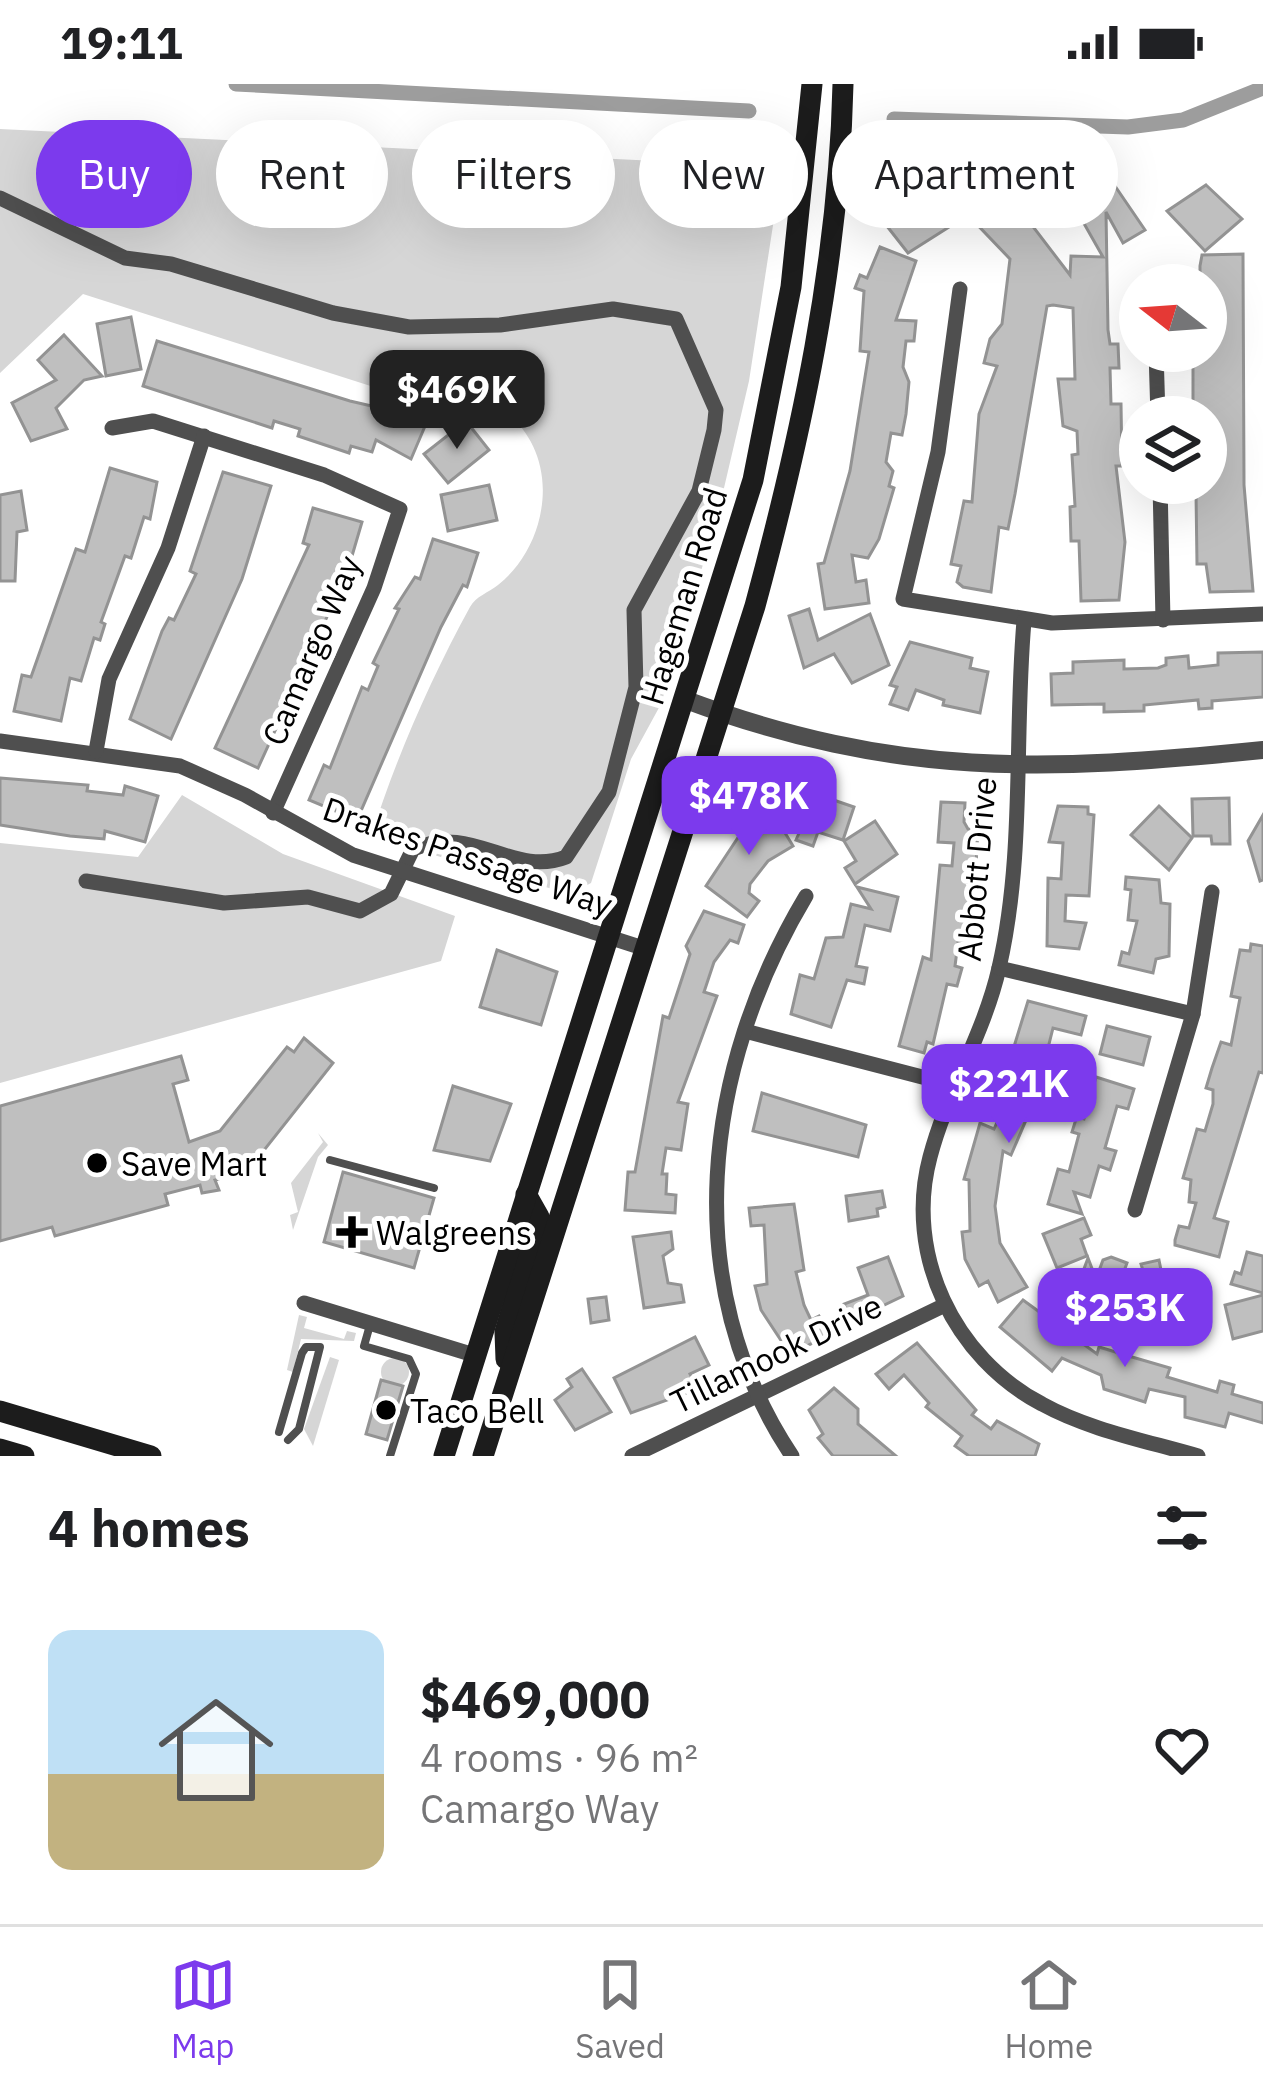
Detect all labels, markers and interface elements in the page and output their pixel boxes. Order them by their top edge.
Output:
text: 19:11 [60,13,183,71]
chip: Buy [36,120,192,228]
chip: Rent [216,120,388,228]
chip: Filters [412,120,615,228]
chip: New [639,120,808,228]
chip: Apartment [832,120,1118,228]
north arrow [1119,264,1227,372]
map controls [1119,264,1227,504]
pin: $469K [373,350,541,452]
text: $469K [397,363,517,414]
button: layers [1119,396,1227,504]
street label: Hageman Road [630,482,736,710]
street label: Camargo Way [252,548,370,752]
pin: $478K [665,756,833,858]
text: $478K [689,769,809,820]
street label: Abbott Drive [947,775,1005,963]
street label: Drakes Passage Way [317,786,619,926]
pin: $221K [925,1044,1093,1146]
text: $221K [949,1057,1069,1108]
place label: Save Mart [121,1142,268,1185]
marker: Save Mart [84,1150,110,1176]
place label: Walgreens [376,1211,532,1254]
marker: Walgreens [339,1219,365,1245]
pin: $253K [1041,1268,1209,1370]
text: $253K [1065,1281,1185,1332]
street label: Tillamook Drive [663,1283,889,1423]
place label: Taco Bell [410,1389,544,1432]
marker: Taco Bell [373,1397,399,1423]
text: 4 homes [48,1495,250,1561]
icon: filters [1149,1495,1215,1561]
text: $469,000 [420,1666,650,1732]
icon: home [144,1678,288,1822]
icon: heart [1149,1717,1215,1783]
text: 4 rooms · 96 m² [420,1732,698,1783]
text: Camargo Way [420,1783,659,1834]
tab: Map [170,1952,236,2067]
tab: Saved [575,1952,665,2067]
tab: Home [1004,1952,1093,2067]

